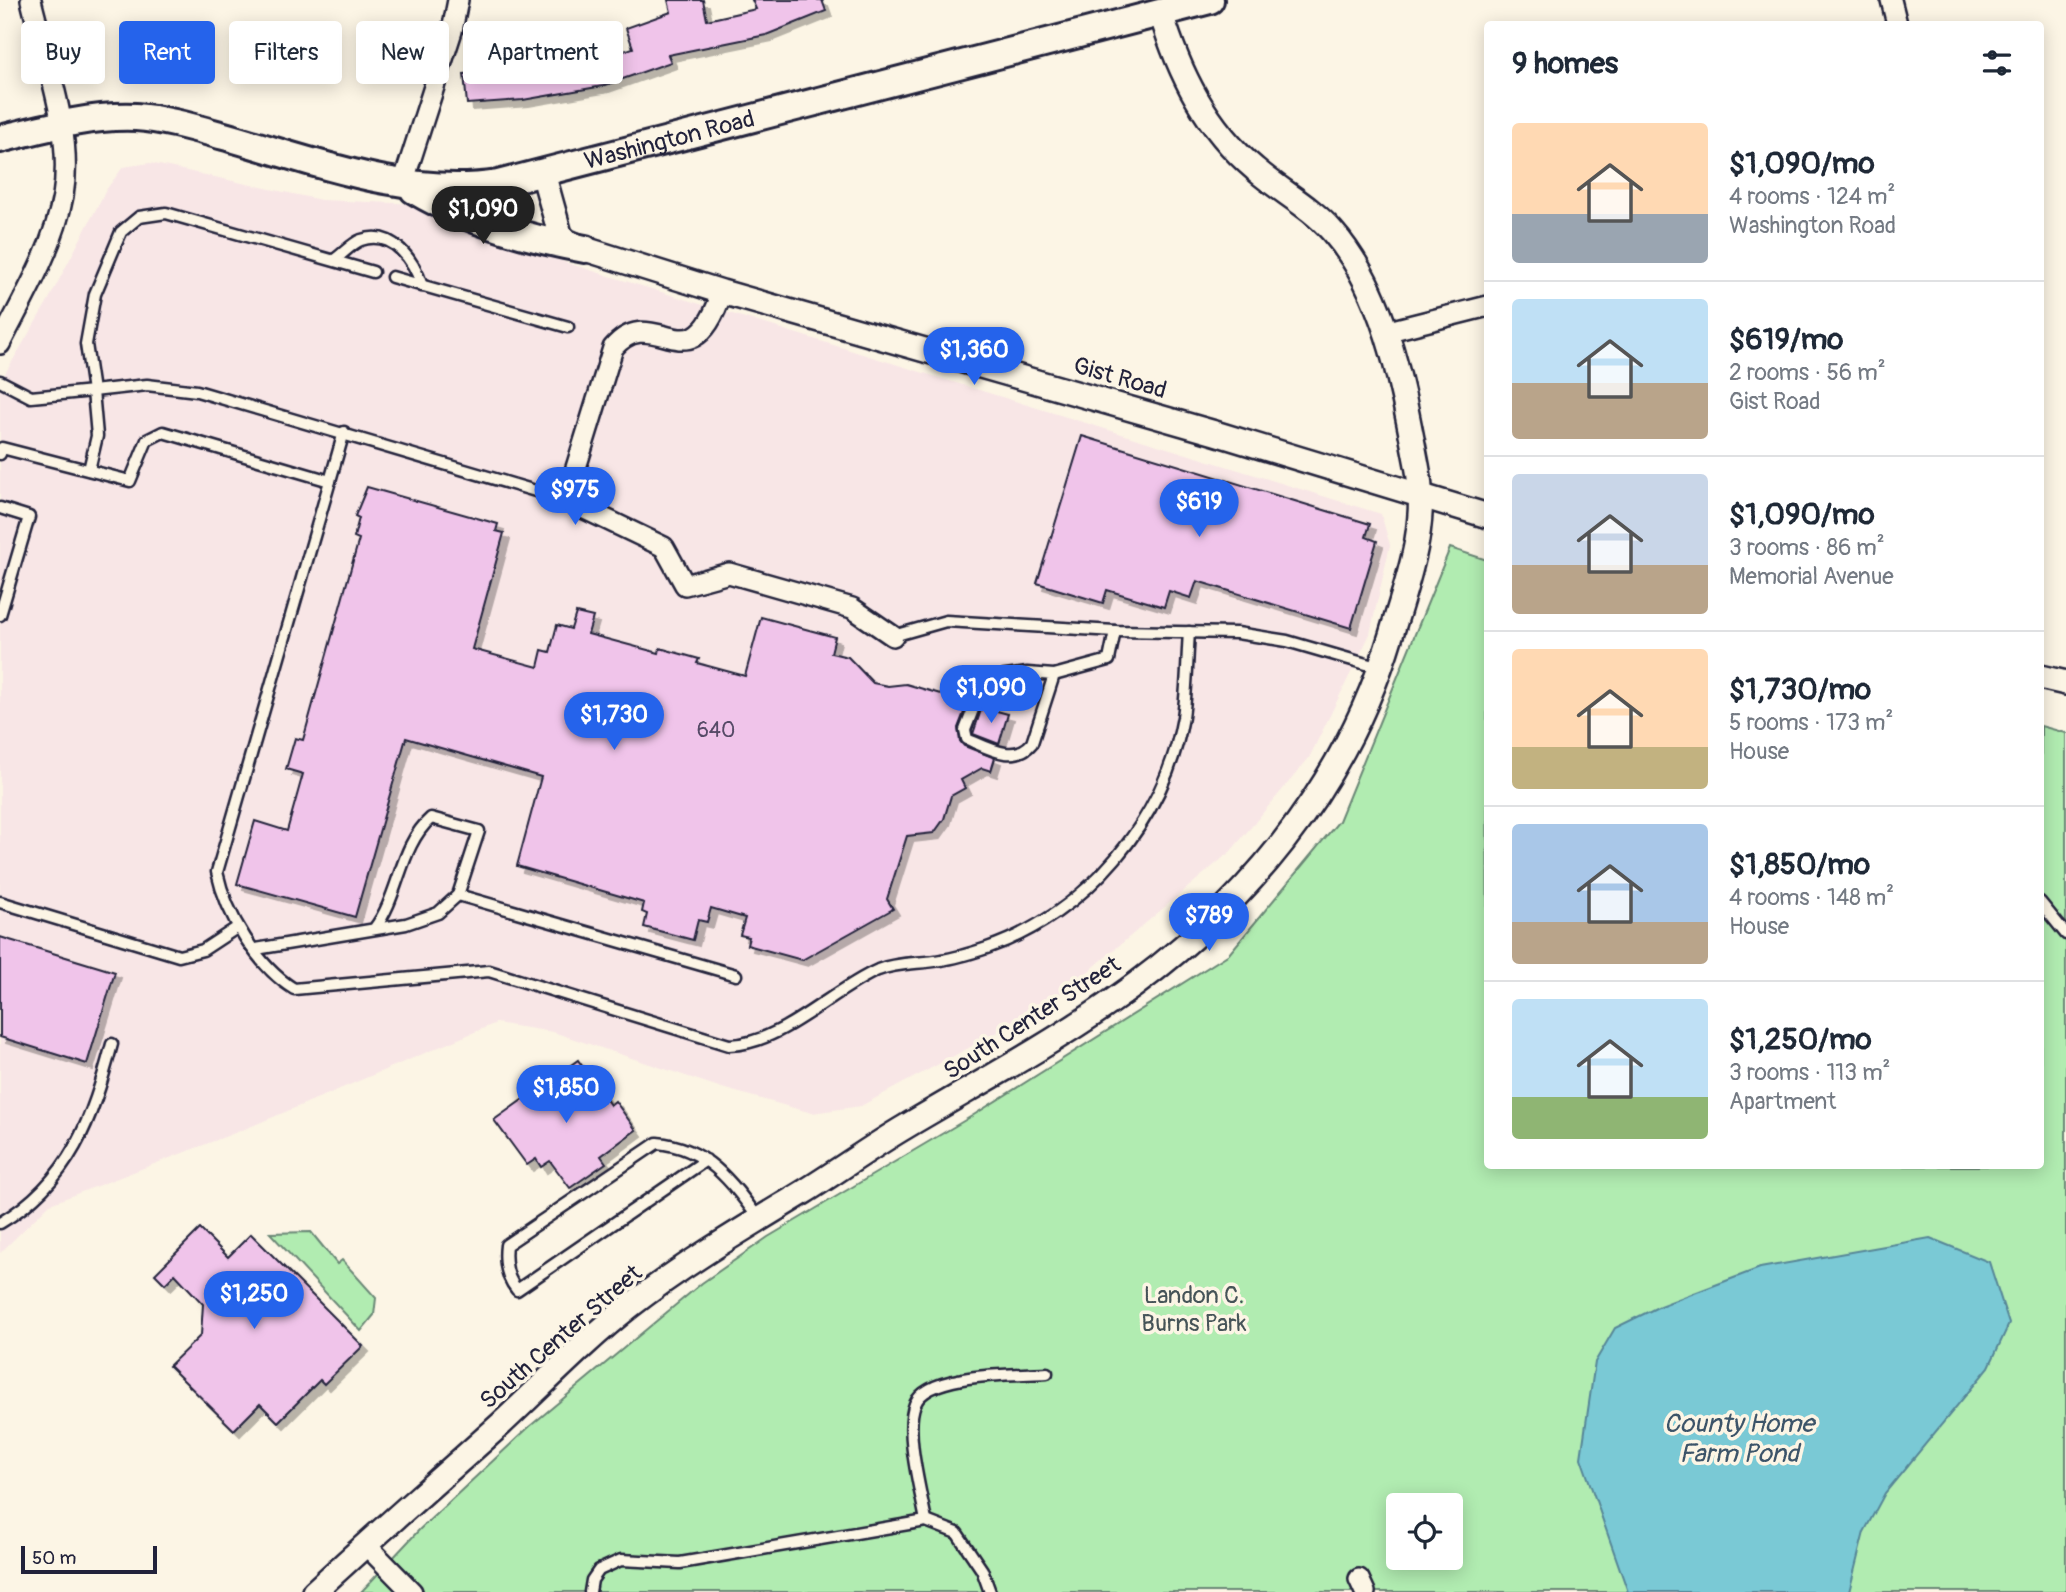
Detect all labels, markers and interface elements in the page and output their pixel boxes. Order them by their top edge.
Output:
chip: Buy [21,21,105,84]
chip: Rent [119,21,215,84]
chip: Filters [229,21,342,84]
chip: New [356,21,449,84]
chip: Apartment [463,21,623,84]
icon: filters [1978,44,2016,82]
text: 9 homes [1512,45,1618,82]
street label: Washington Road [581,104,757,176]
text: $1,090/mo [1729,145,1875,182]
icon: home [1568,151,1652,235]
text: 4 rooms · 124 m² [1729,182,1895,211]
pin: $1,090 [426,187,540,246]
text: $1,090 [448,194,518,223]
text: Washington Road [1729,211,1896,240]
text: $619/mo [1729,321,1843,358]
icon: home [1568,327,1652,411]
pin: $1,360 [917,328,1031,387]
text: $1,360 [939,335,1009,364]
street label: Gist Road [1070,351,1170,405]
text: 2 rooms · 56 m² [1729,358,1886,387]
text: Gist Road [1729,387,1821,416]
pin: $975 [534,468,616,527]
text: $975 [551,475,599,504]
pin: $619 [1158,480,1240,539]
text: $619 [1176,487,1222,516]
text: $1,090/mo [1729,496,1875,533]
icon: home [1568,502,1652,586]
text: 3 rooms · 86 m² [1729,533,1885,562]
text: Memorial Avenue [1729,562,1894,591]
pin: $1,090 [934,666,1048,725]
text: $1,730/mo [1729,671,1871,708]
text: $1,090 [956,673,1026,702]
icon: home [1568,677,1652,761]
pin: $1,730 [557,692,671,752]
text: $1,730 [580,700,648,729]
text: 5 rooms · 173 m² [1729,708,1893,737]
house number: 640 [697,717,735,744]
text: House [1729,737,1789,766]
text: $1,850/mo [1729,846,1870,883]
icon: home [1568,852,1652,936]
text: 4 rooms · 148 m² [1729,883,1894,912]
pin: $789 [1168,894,1250,953]
text: $789 [1185,901,1233,930]
text: House [1729,912,1789,941]
street label: South Center Street [938,950,1126,1086]
text: $1,250/mo [1729,1021,1872,1058]
icon: home [1568,1027,1652,1111]
text: 3 rooms · 113 m² [1729,1058,1890,1087]
pin: $1,850 [509,1066,623,1125]
text: $1,850 [532,1073,600,1102]
text: Apartment [1729,1087,1836,1116]
street label: South Center Street [474,1259,648,1415]
pin: $1,250 [197,1272,311,1331]
text: $1,250 [220,1279,288,1308]
park label: Landon C. Burns Park [1141,1281,1247,1338]
water label: County Home Farm Pond [1664,1408,1816,1470]
map controls [1386,1493,1463,1570]
button: locate [1386,1493,1463,1570]
scale bar [21,1543,158,1575]
text: 50 m [32,1546,76,1570]

